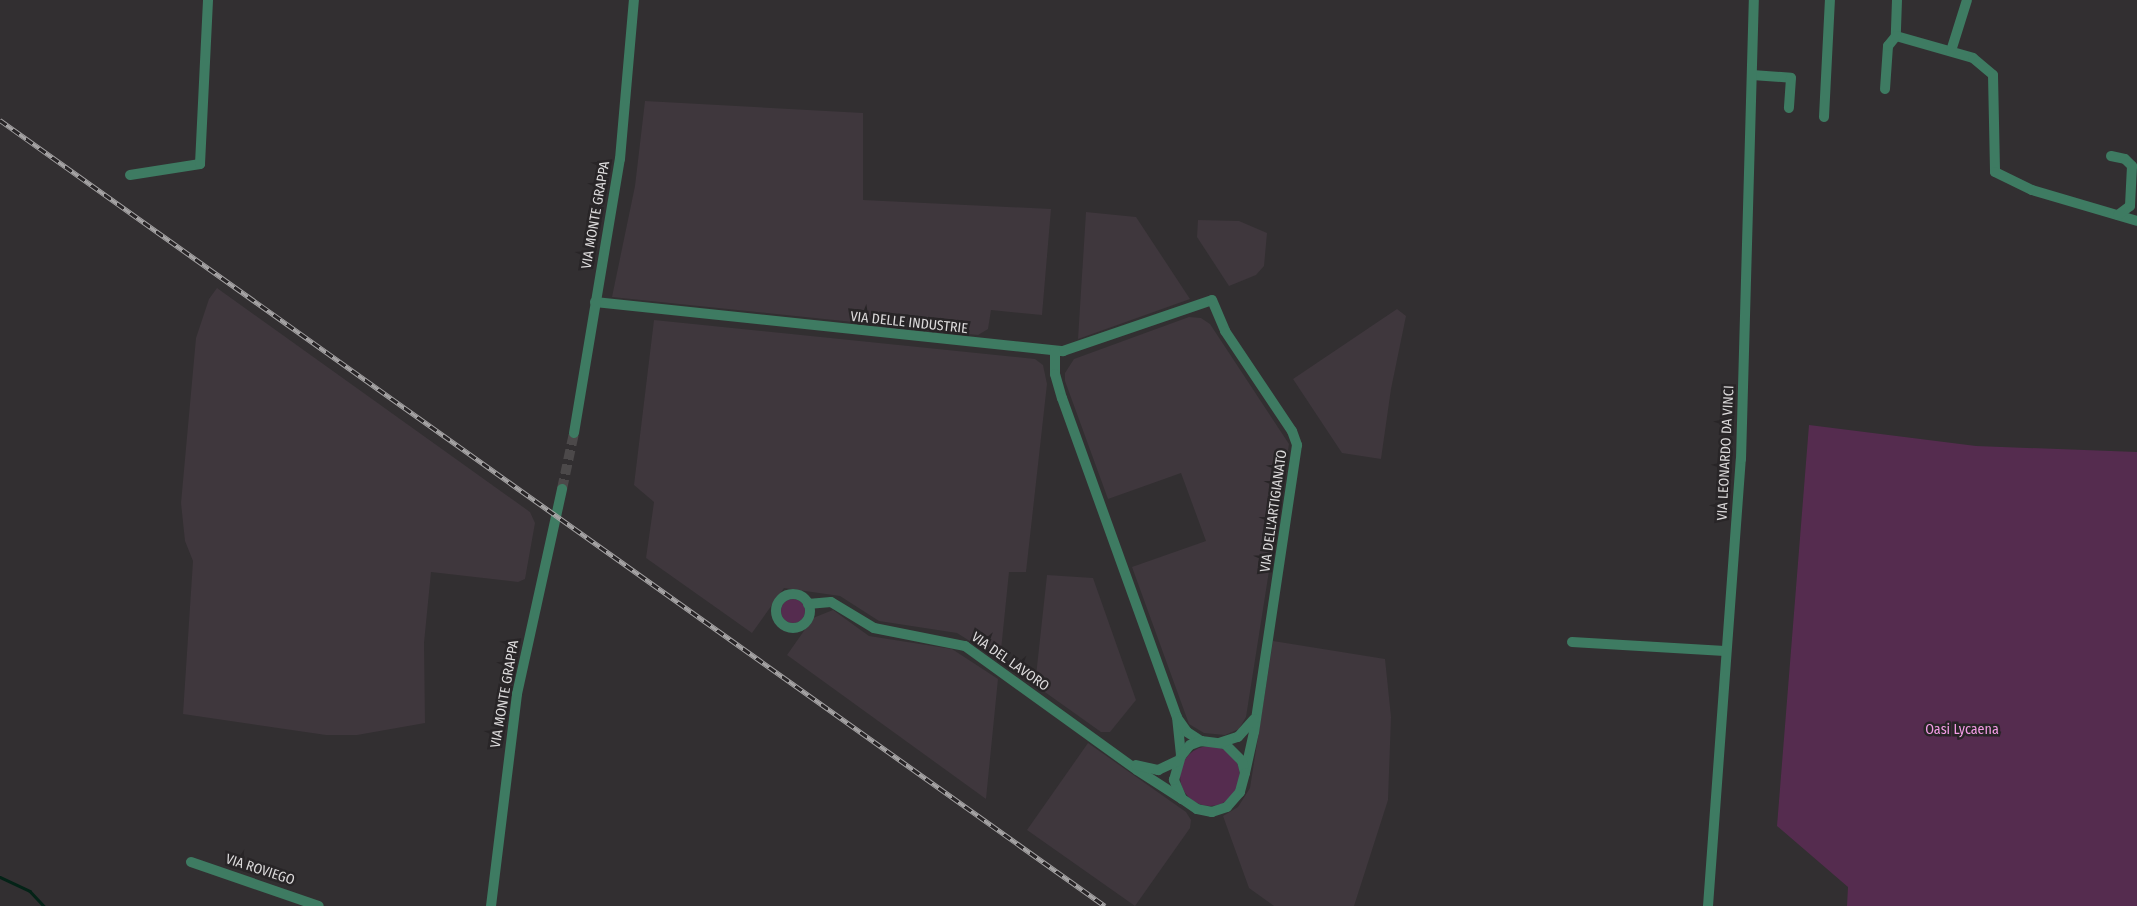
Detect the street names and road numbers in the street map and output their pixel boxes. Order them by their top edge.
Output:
street label: VIA MONTE GRAPPA [578,160,614,270]
street label: VIA DELLE INDUSTRIE [850,308,968,338]
street label: VIA LEONARDO DA VINCI [1714,385,1738,521]
street label: VIA DELL'ARTIGIANATO [1257,449,1291,573]
street label: VIA DEL LAVORO [968,629,1052,695]
street label: VIA MONTE GRAPPA [487,639,523,749]
street label: VIA ROVIEGO [223,851,297,889]

